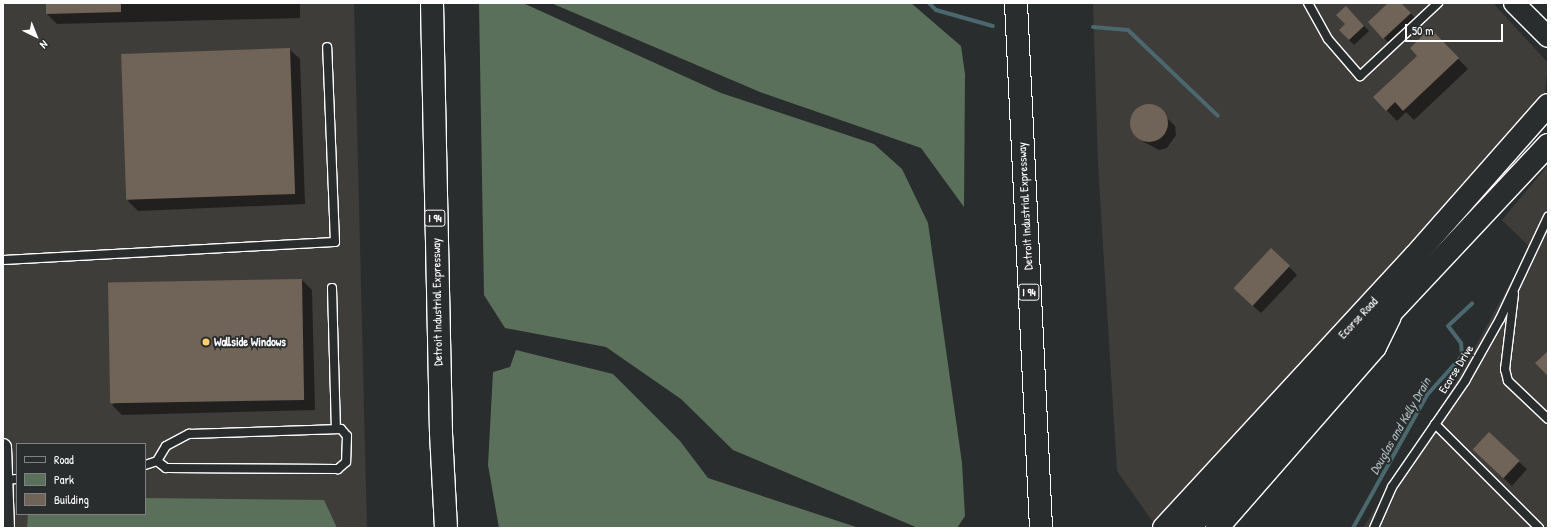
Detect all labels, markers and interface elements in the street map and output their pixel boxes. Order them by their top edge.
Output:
north arrow [16,16,56,56]
scale bar [1407,16,1505,42]
text: 50 m [1412,22,1433,39]
text: N [37,38,51,52]
street label: Detroit Industrial Expressway [1014,142,1036,270]
road number: I 94 [424,209,446,227]
street label: Detroit Industrial Expressway [429,238,445,366]
road number: I 94 [1018,283,1040,301]
street label: Ecorse Road [1335,294,1381,342]
place label: Wallside Windows [214,335,286,349]
marker: Wallside Windows [201,337,211,347]
street label: Ecorse Drive [1436,342,1476,396]
water label: Douglas and Kelly Drain [1366,375,1434,477]
legend [16,443,146,515]
text: Road [54,451,74,468]
text: Park [54,471,74,488]
text: Building [54,491,89,508]

